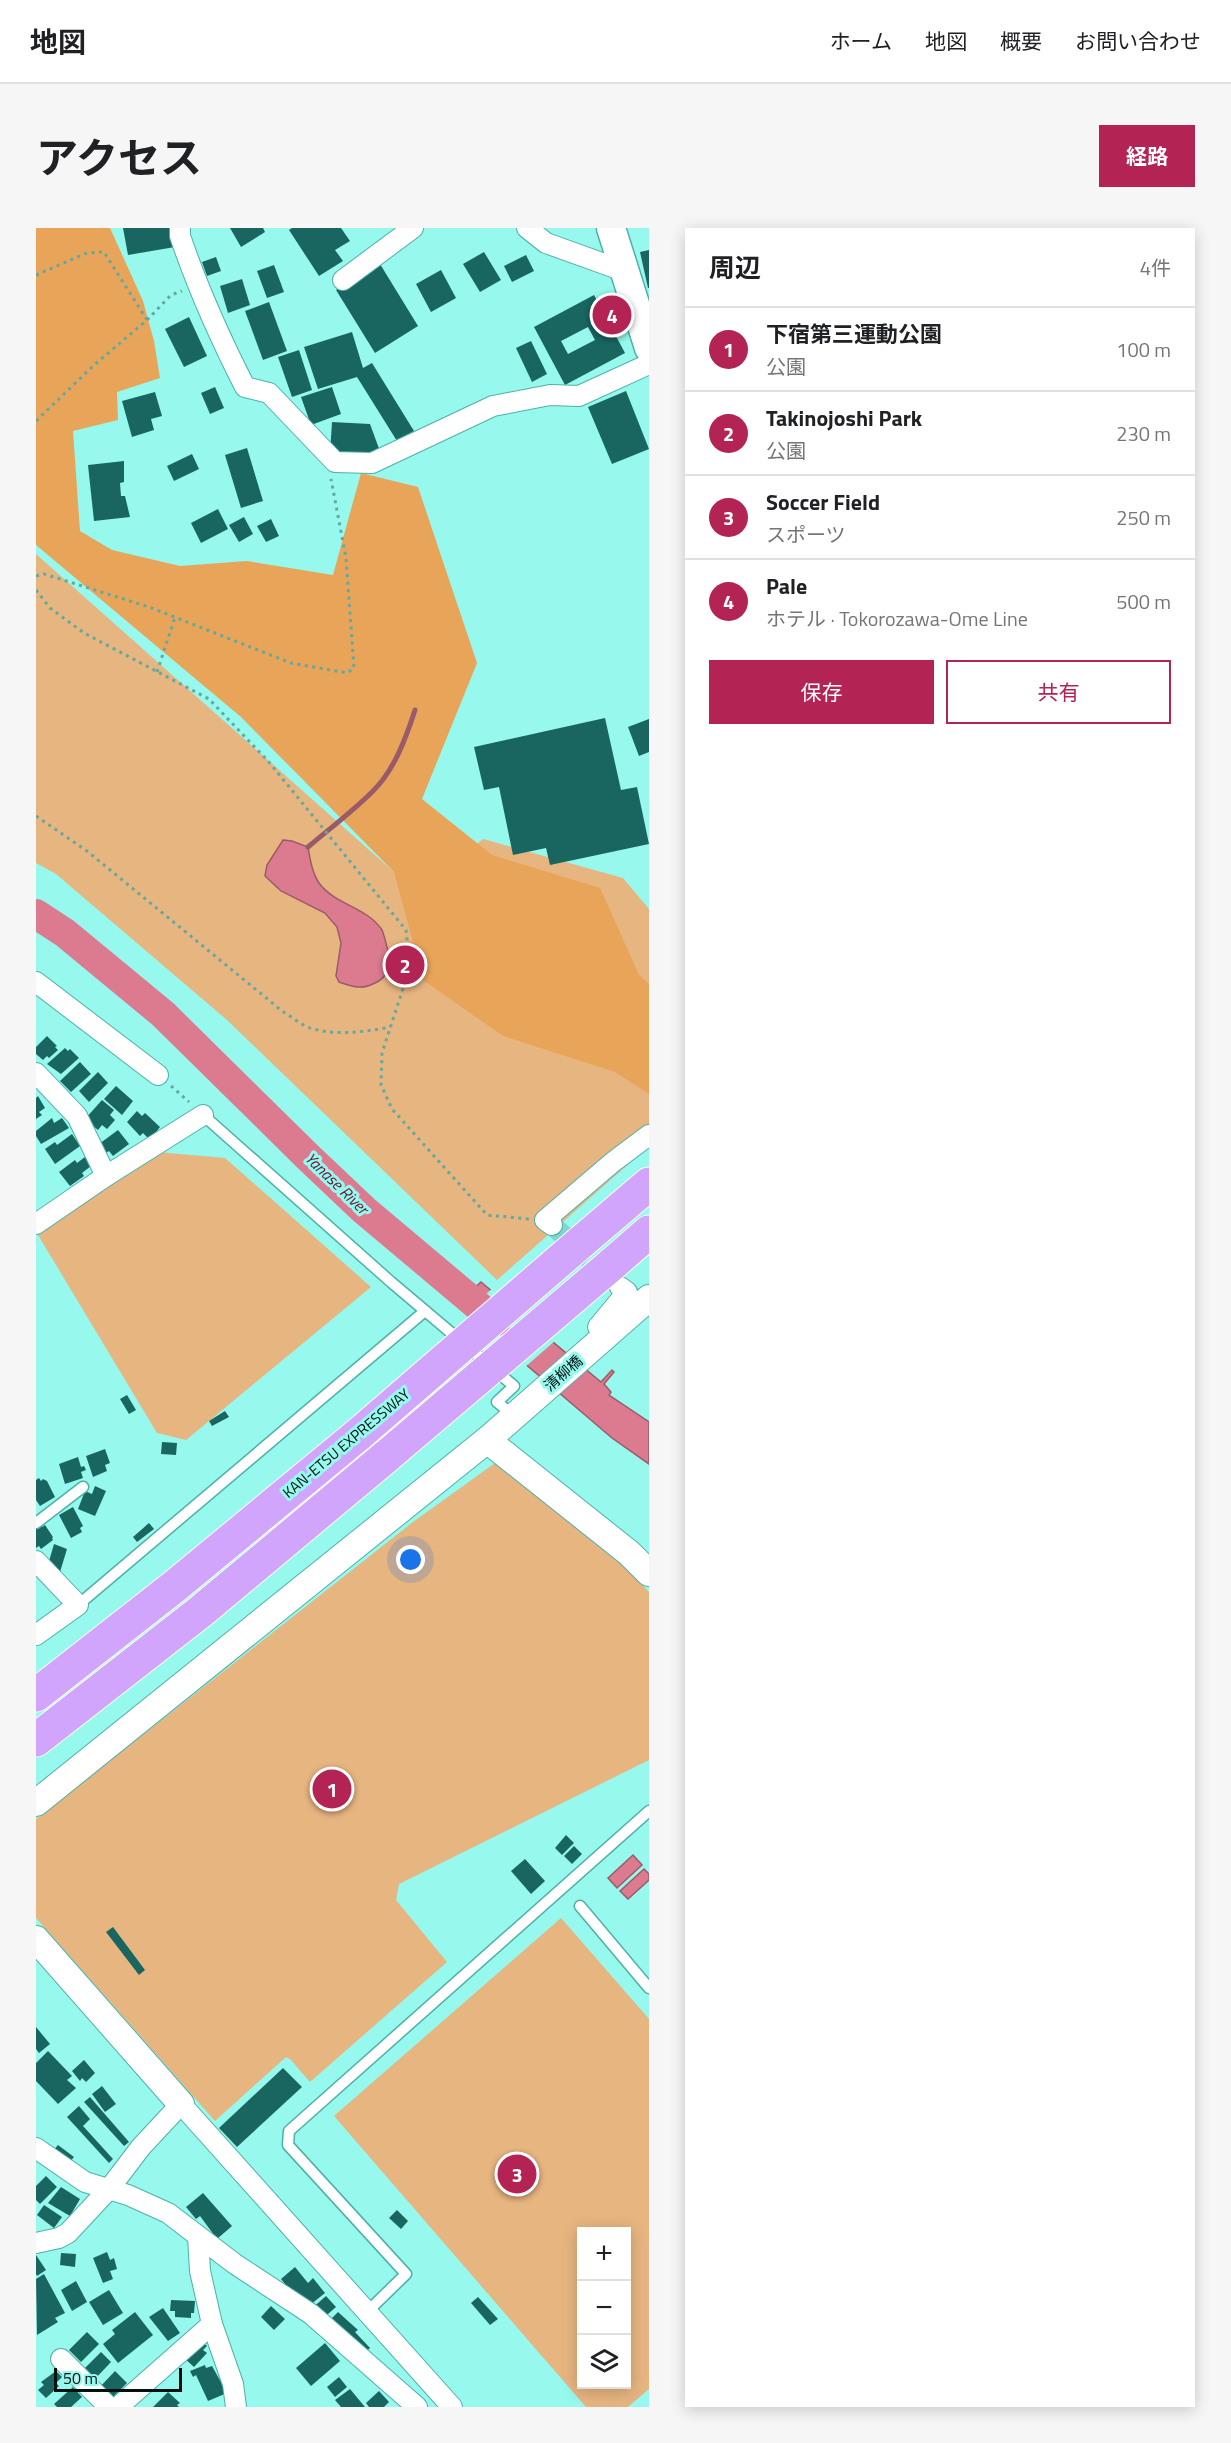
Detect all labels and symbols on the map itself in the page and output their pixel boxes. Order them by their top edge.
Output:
pin: 4 [592,292,632,338]
pin: 2 [386,942,424,988]
water label: Yanase River [300,1146,376,1221]
street label: 清柳橋 [538,1350,588,1396]
street label: KAN-ETSU EXPRESSWAY [277,1383,415,1503]
your location [396,1545,425,1574]
pin: 1 [312,1766,352,1812]
pin: 3 [498,2152,536,2196]
scale bar [54,2365,182,2392]

